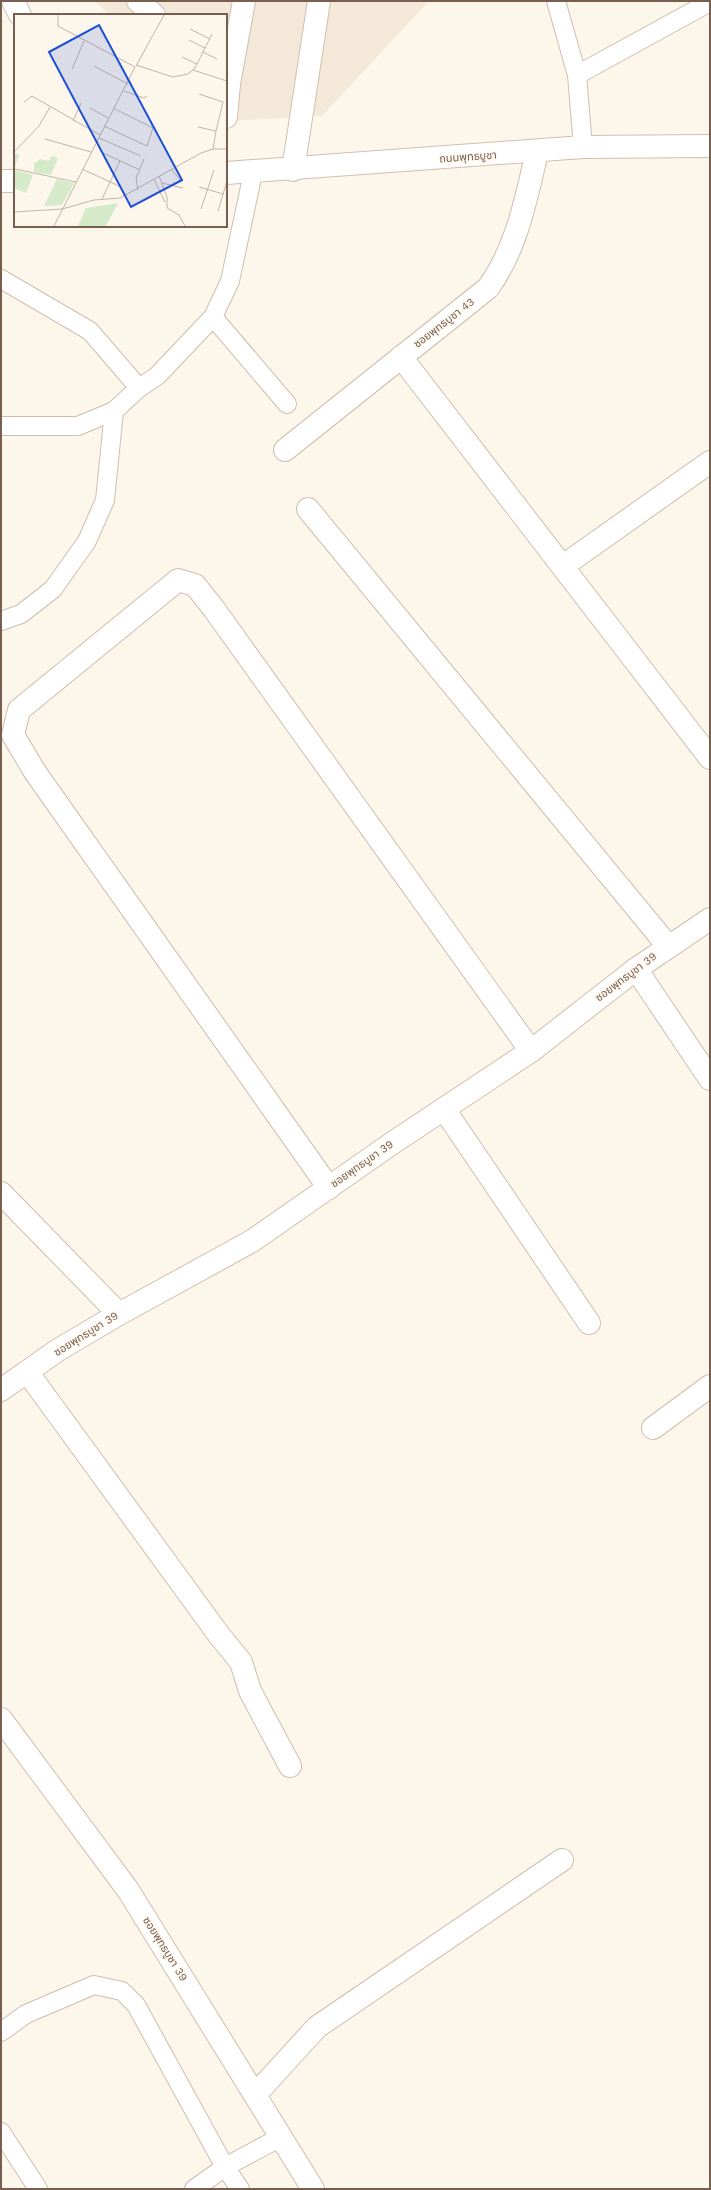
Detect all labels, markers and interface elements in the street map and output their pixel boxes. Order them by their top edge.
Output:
inset map [14,14,227,227]
street label: ถนนพุทธบูชา [439,149,497,165]
street label: ซอยพุทธบูชา 43 [411,295,477,351]
street label: ซอยพุทธบูชา 39 [593,950,659,1004]
street label: ซอยพุทธบูชา 39 [328,1138,396,1190]
street label: ซอยพุทธบูชา 39 [51,1309,121,1359]
street label: ซอยพุทธบูชา 39 [140,1914,190,1984]

